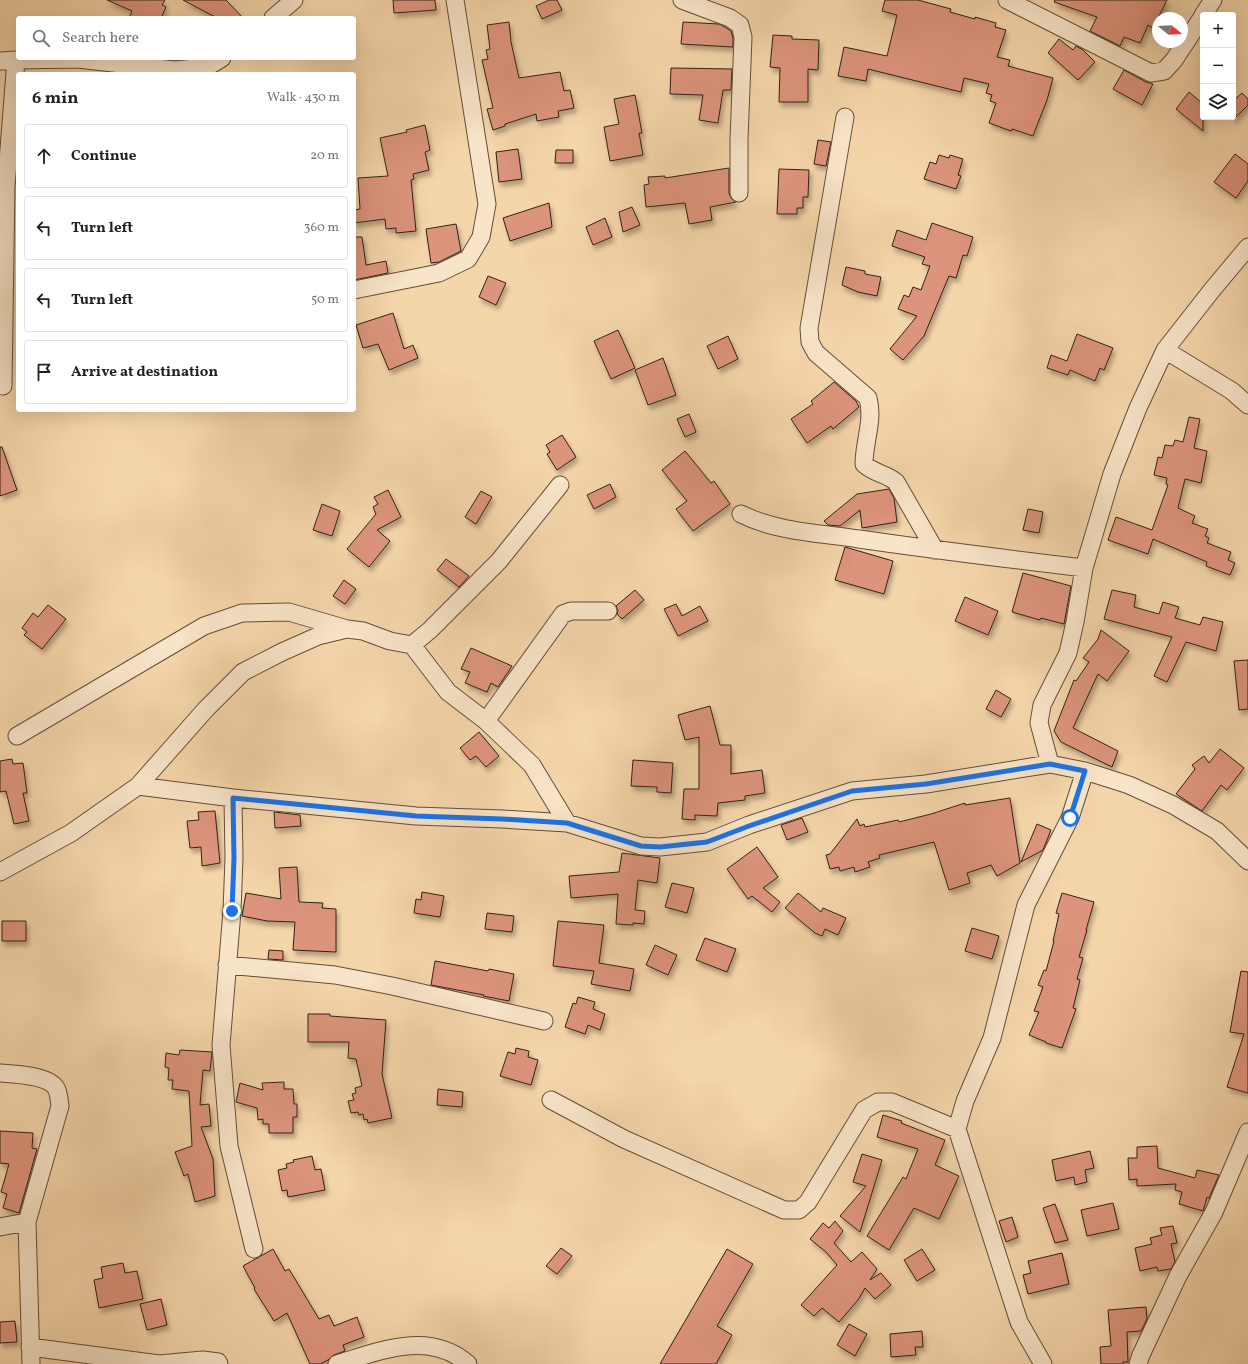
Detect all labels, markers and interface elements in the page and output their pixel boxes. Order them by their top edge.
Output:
north arrow [1152,12,1188,48]
map controls [1200,12,1236,120]
button: + [1200,12,1236,48]
search box [16,16,356,60]
icon: search [30,27,52,49]
text: Search here [62,28,139,49]
button: − [1200,48,1236,84]
button: layers [1200,84,1236,120]
text: 6 min [32,87,78,110]
text: Walk · 430 m [267,89,340,107]
icon: ahead [33,145,55,167]
text: Continue [71,146,136,167]
text: 20 m [310,147,339,165]
icon: left [33,217,55,239]
text: Turn left [71,218,133,239]
text: 360 m [304,219,339,237]
icon: left [33,289,55,311]
text: Turn left [71,290,133,311]
text: 50 m [311,291,339,309]
icon: arrive [33,361,55,383]
text: Arrive at destination [71,362,218,383]
route start [1061,809,1079,827]
route end [223,902,241,920]

